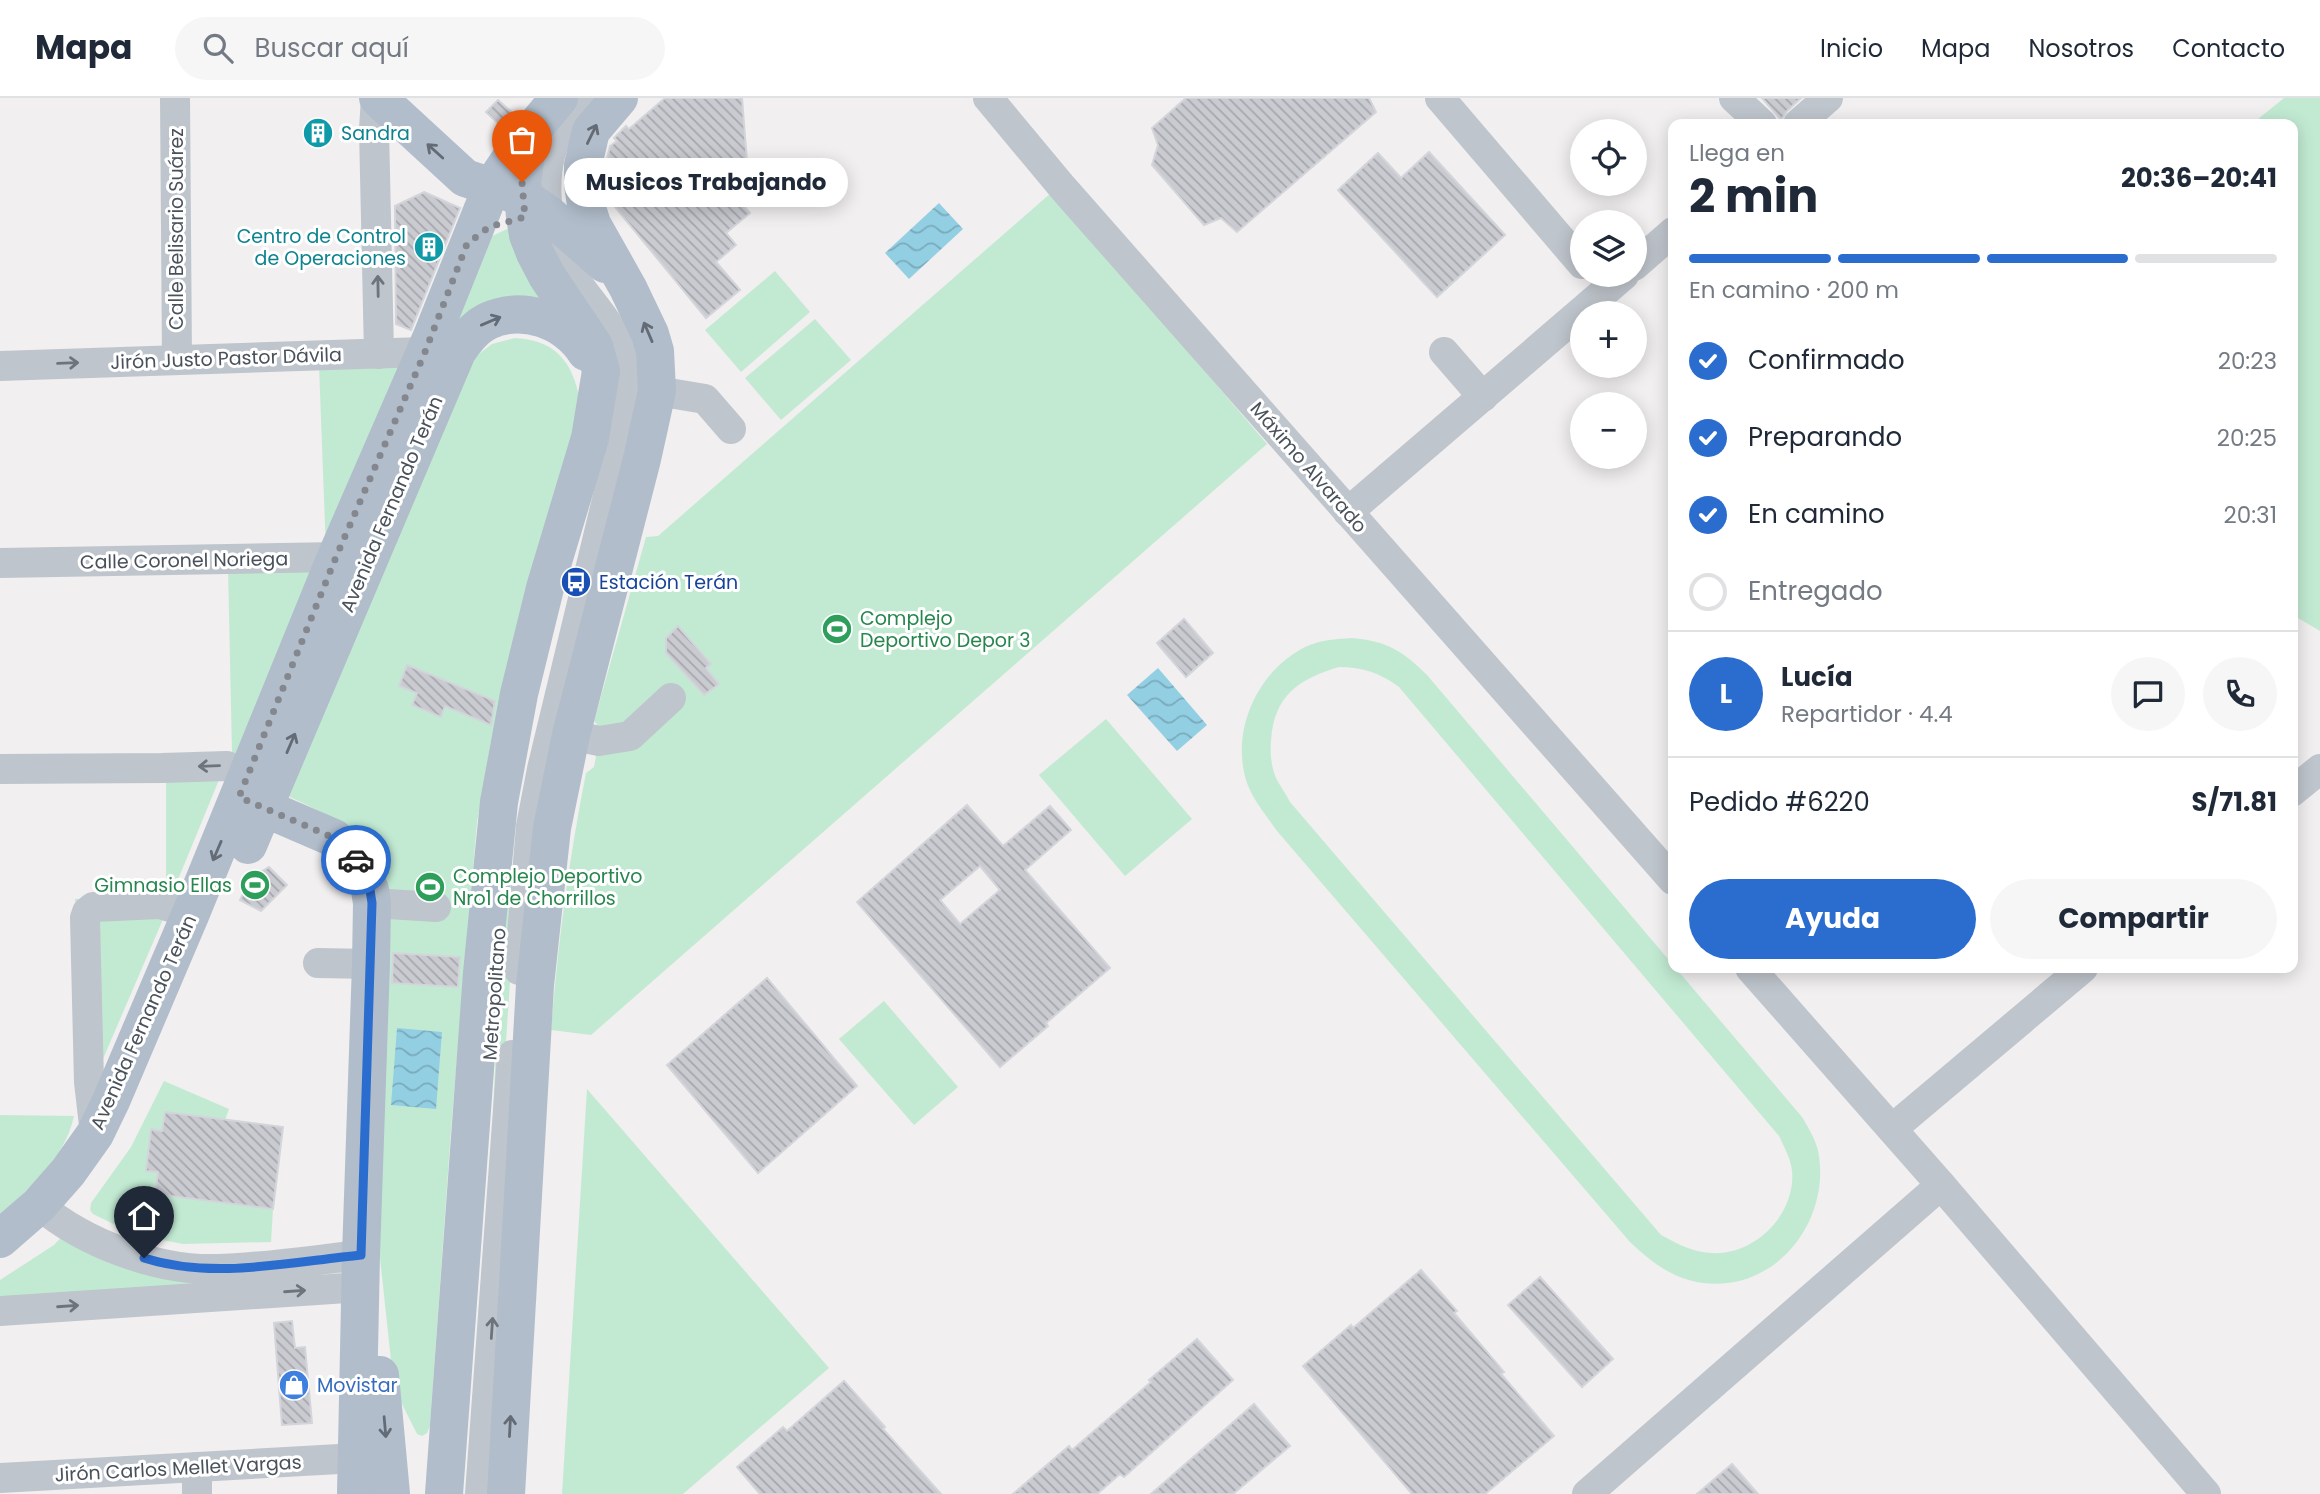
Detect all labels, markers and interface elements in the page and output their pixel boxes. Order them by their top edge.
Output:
search box [175,17,665,80]
text: Mapa [35,24,133,71]
icon: search [199,29,237,67]
text: Buscar aquí [255,30,409,66]
text: Inicio [1820,32,1883,65]
text: Mapa [1921,32,1990,65]
text: Nosotros [2028,32,2134,65]
text: Contacto [2172,32,2285,65]
pin [492,110,552,182]
building icon: Sandra [301,116,335,150]
map controls [1570,119,1647,469]
button: locate [1570,119,1647,196]
place label: Sandra [341,120,410,147]
icon: bag [503,121,541,159]
one-way arrow [585,124,599,145]
street label: Calle Belisario Suárez [163,128,190,330]
text: Llega en [1689,137,1785,169]
one-way arrow [427,143,444,160]
callout: Musicos Trabajando [564,158,848,206]
text: 20:36–20:41 [2121,160,2277,196]
text: 2 min [1689,164,1818,228]
text: Musicos Trabajando [586,166,826,198]
button: layers [1570,210,1647,287]
place label: Centro de Control de Operaciones [237,223,406,272]
building icon: Centro de Control de Operaciones [412,230,446,264]
one-way arrow [371,274,384,297]
text: En camino · 200 m [1689,274,1899,306]
button: + [1570,301,1647,378]
one-way arrow [480,314,501,327]
one-way arrow [641,322,654,343]
street label: Jirón Justo Pastor Dávila [110,341,342,376]
icon: check [1689,342,1727,380]
text: Confirmado [1748,342,1905,378]
text: 20:23 [2218,345,2277,377]
one-way arrow [56,357,79,370]
street label: Avenida Fernando Terán [334,392,449,617]
button: − [1570,392,1647,469]
street label: Máximo Alvarado [1244,396,1373,539]
icon: check [1689,419,1727,457]
text: Preparando [1748,419,1902,455]
text: 20:25 [2217,422,2277,454]
icon: check [1689,496,1727,534]
text: En camino [1748,496,1885,532]
text: 20:31 [2224,499,2277,531]
street label: Calle Coronel Noriega [80,545,288,576]
bus stop icon: Estación Terán [559,565,593,599]
place label: Estación Terán [599,569,738,596]
text: Entregado [1748,573,1883,609]
place label: Complejo Deportivo Depor 3 [860,605,1030,654]
sports icon: Complejo Deportivo Depor 3 [820,612,854,646]
button: chat [2111,657,2185,731]
button: phone [2203,657,2277,731]
text: Lucía [1781,659,1853,695]
text: L [1720,676,1732,712]
text: Repartidor · 4.4 [1781,698,1953,730]
one-way arrow [285,733,298,755]
one-way arrow [198,760,221,773]
text: Pedido #6220 [1689,784,1870,820]
text: S/71.81 [2192,784,2277,820]
courier [321,825,391,895]
one-way arrow [210,839,223,861]
icon: car [337,841,375,879]
place label: Complejo Deportivo Nro1 de Chorrillos [453,863,642,912]
sports icon: Gimnasio Ellas [238,868,272,902]
sports icon: Complejo Deportivo Nro1 de Chorrillos [413,870,447,904]
place label: Gimnasio Ellas [94,872,232,899]
button: Ayuda [1689,879,1976,959]
button: Compartir [1990,879,2277,959]
street label: Avenida Fernando Terán [84,910,203,1134]
street label: Metropolitano [476,927,513,1061]
pin [114,1186,174,1258]
icon: home [125,1197,163,1235]
one-way arrow [283,1285,306,1298]
one-way arrow [56,1300,79,1313]
one-way arrow [486,1317,499,1340]
shop icon: Movistar [277,1368,311,1402]
place label: Movistar [317,1372,398,1399]
one-way arrow [379,1415,392,1438]
one-way arrow [503,1415,516,1438]
street label: Jirón Carlos Mellet Vargas [54,1449,302,1488]

